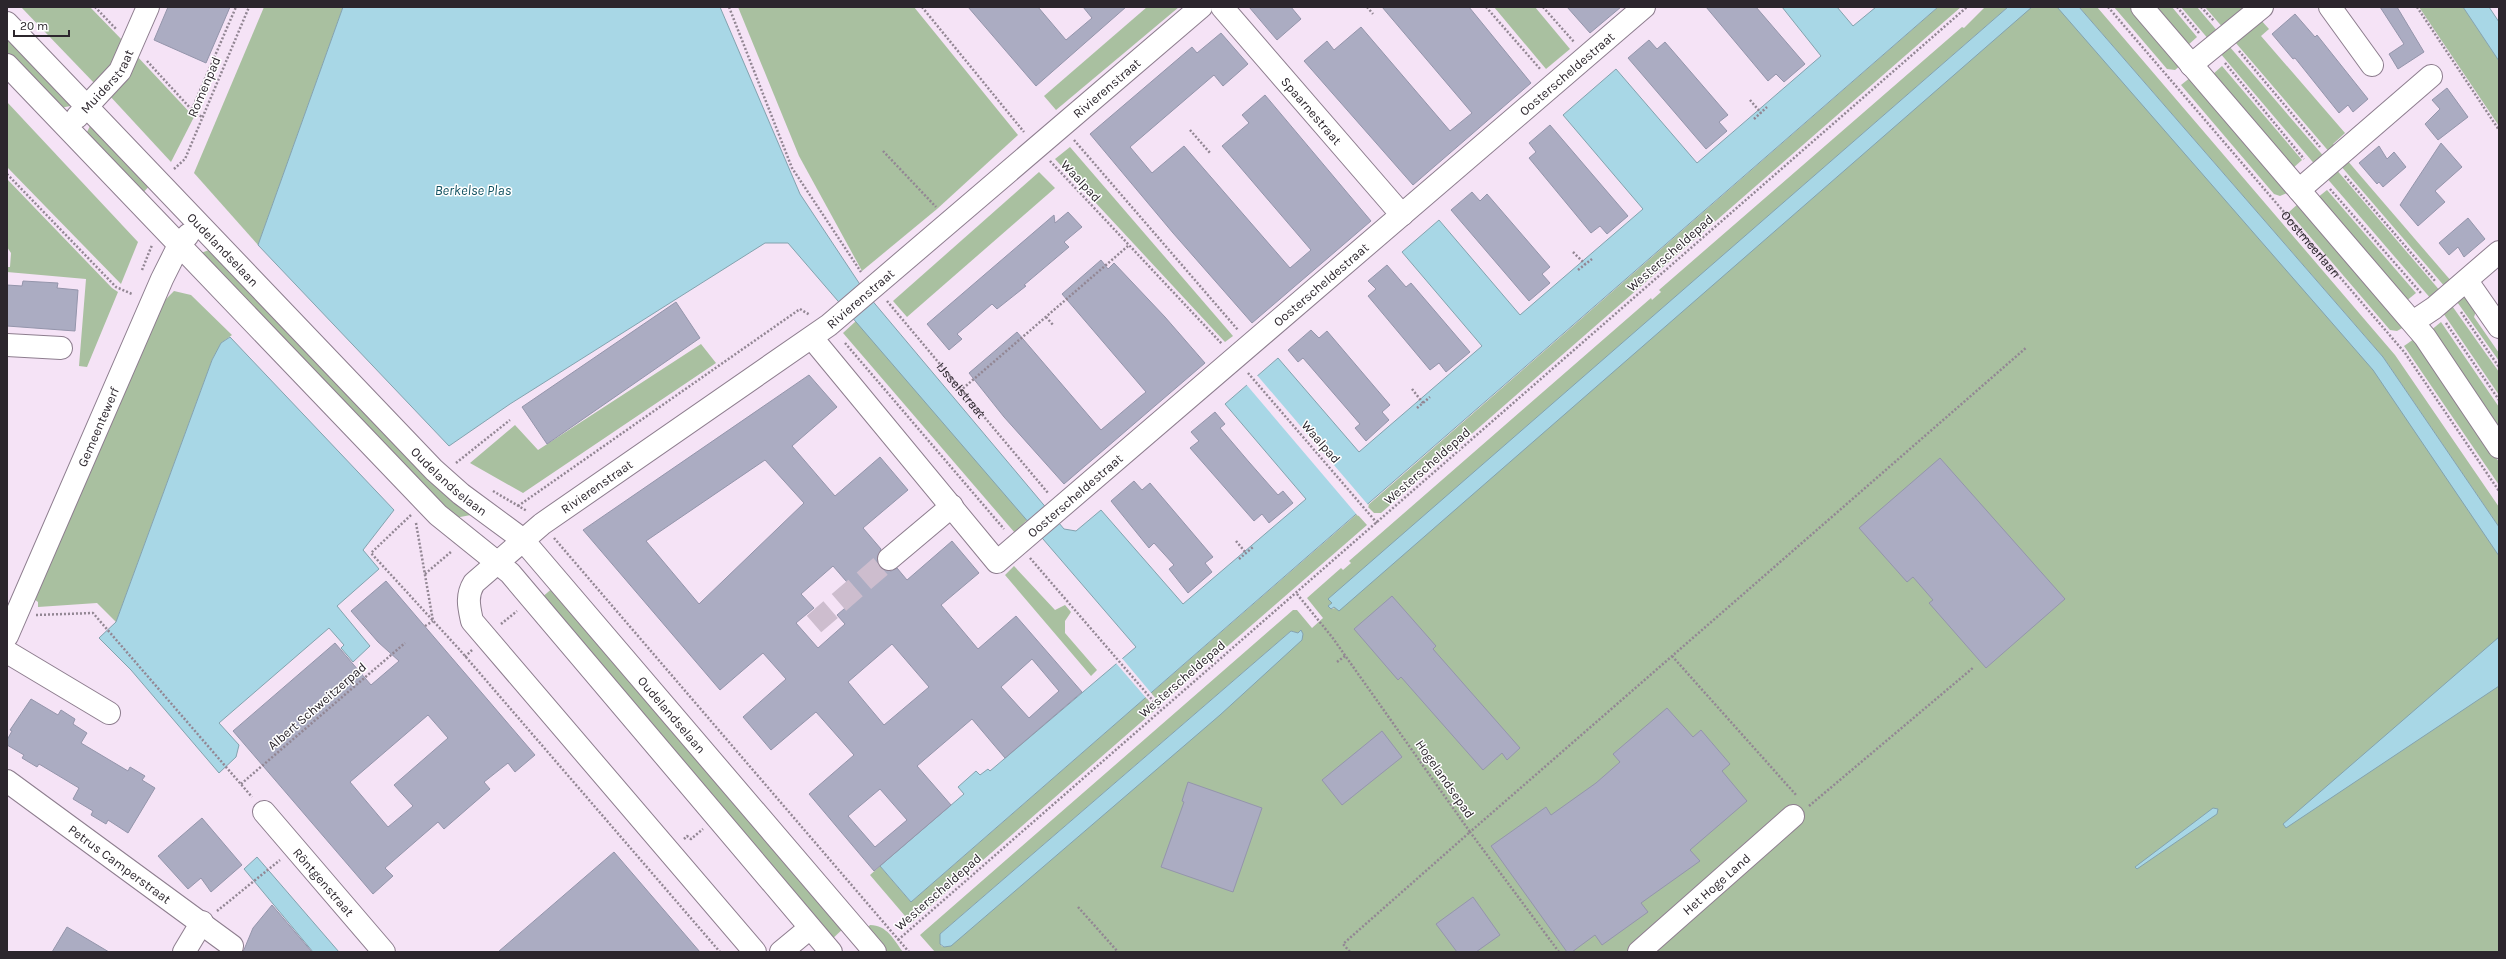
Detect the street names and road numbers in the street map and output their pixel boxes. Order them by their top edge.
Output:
street label: Oosterscheldestraat [1516,28,1617,118]
street label: Muiderstraat [77,47,136,116]
street label: Romenpad [185,55,223,119]
street label: Rivierenstraat [1070,55,1143,121]
street label: Spaarnestraat [1278,74,1345,148]
street label: Waalpad [1058,157,1104,205]
street label: Oostmeerlaan [2278,207,2344,280]
street label: Oudelandselaan [184,209,262,289]
street label: Westerscheldepad [1624,211,1716,295]
street label: Oosterscheldestraat [1270,239,1371,329]
street label: Rivierenstraat [823,265,897,331]
street label: IJsselstraat [934,359,989,421]
street label: Gemeentewerf [74,384,122,469]
street label: Waalpad [1298,418,1344,466]
street label: Westerscheldepad [1381,424,1473,508]
street label: Oudelandselaan [408,444,490,518]
street label: Oosterscheldestraat [1024,450,1125,540]
street label: Rivierenstraat [558,456,635,516]
street label: Westerscheldepad [1136,637,1228,721]
street label: Albert Schweitzerpad [265,659,369,753]
street label: Oudelandselaan [635,673,709,756]
street label: Hogelandsepad [1412,737,1478,821]
street label: Petrus Camperstraat [66,821,174,906]
street label: Röntgenstraat [290,845,357,919]
street label: Westerscheldepad [892,850,984,934]
street label: Het Hoge Land [1679,850,1753,918]

